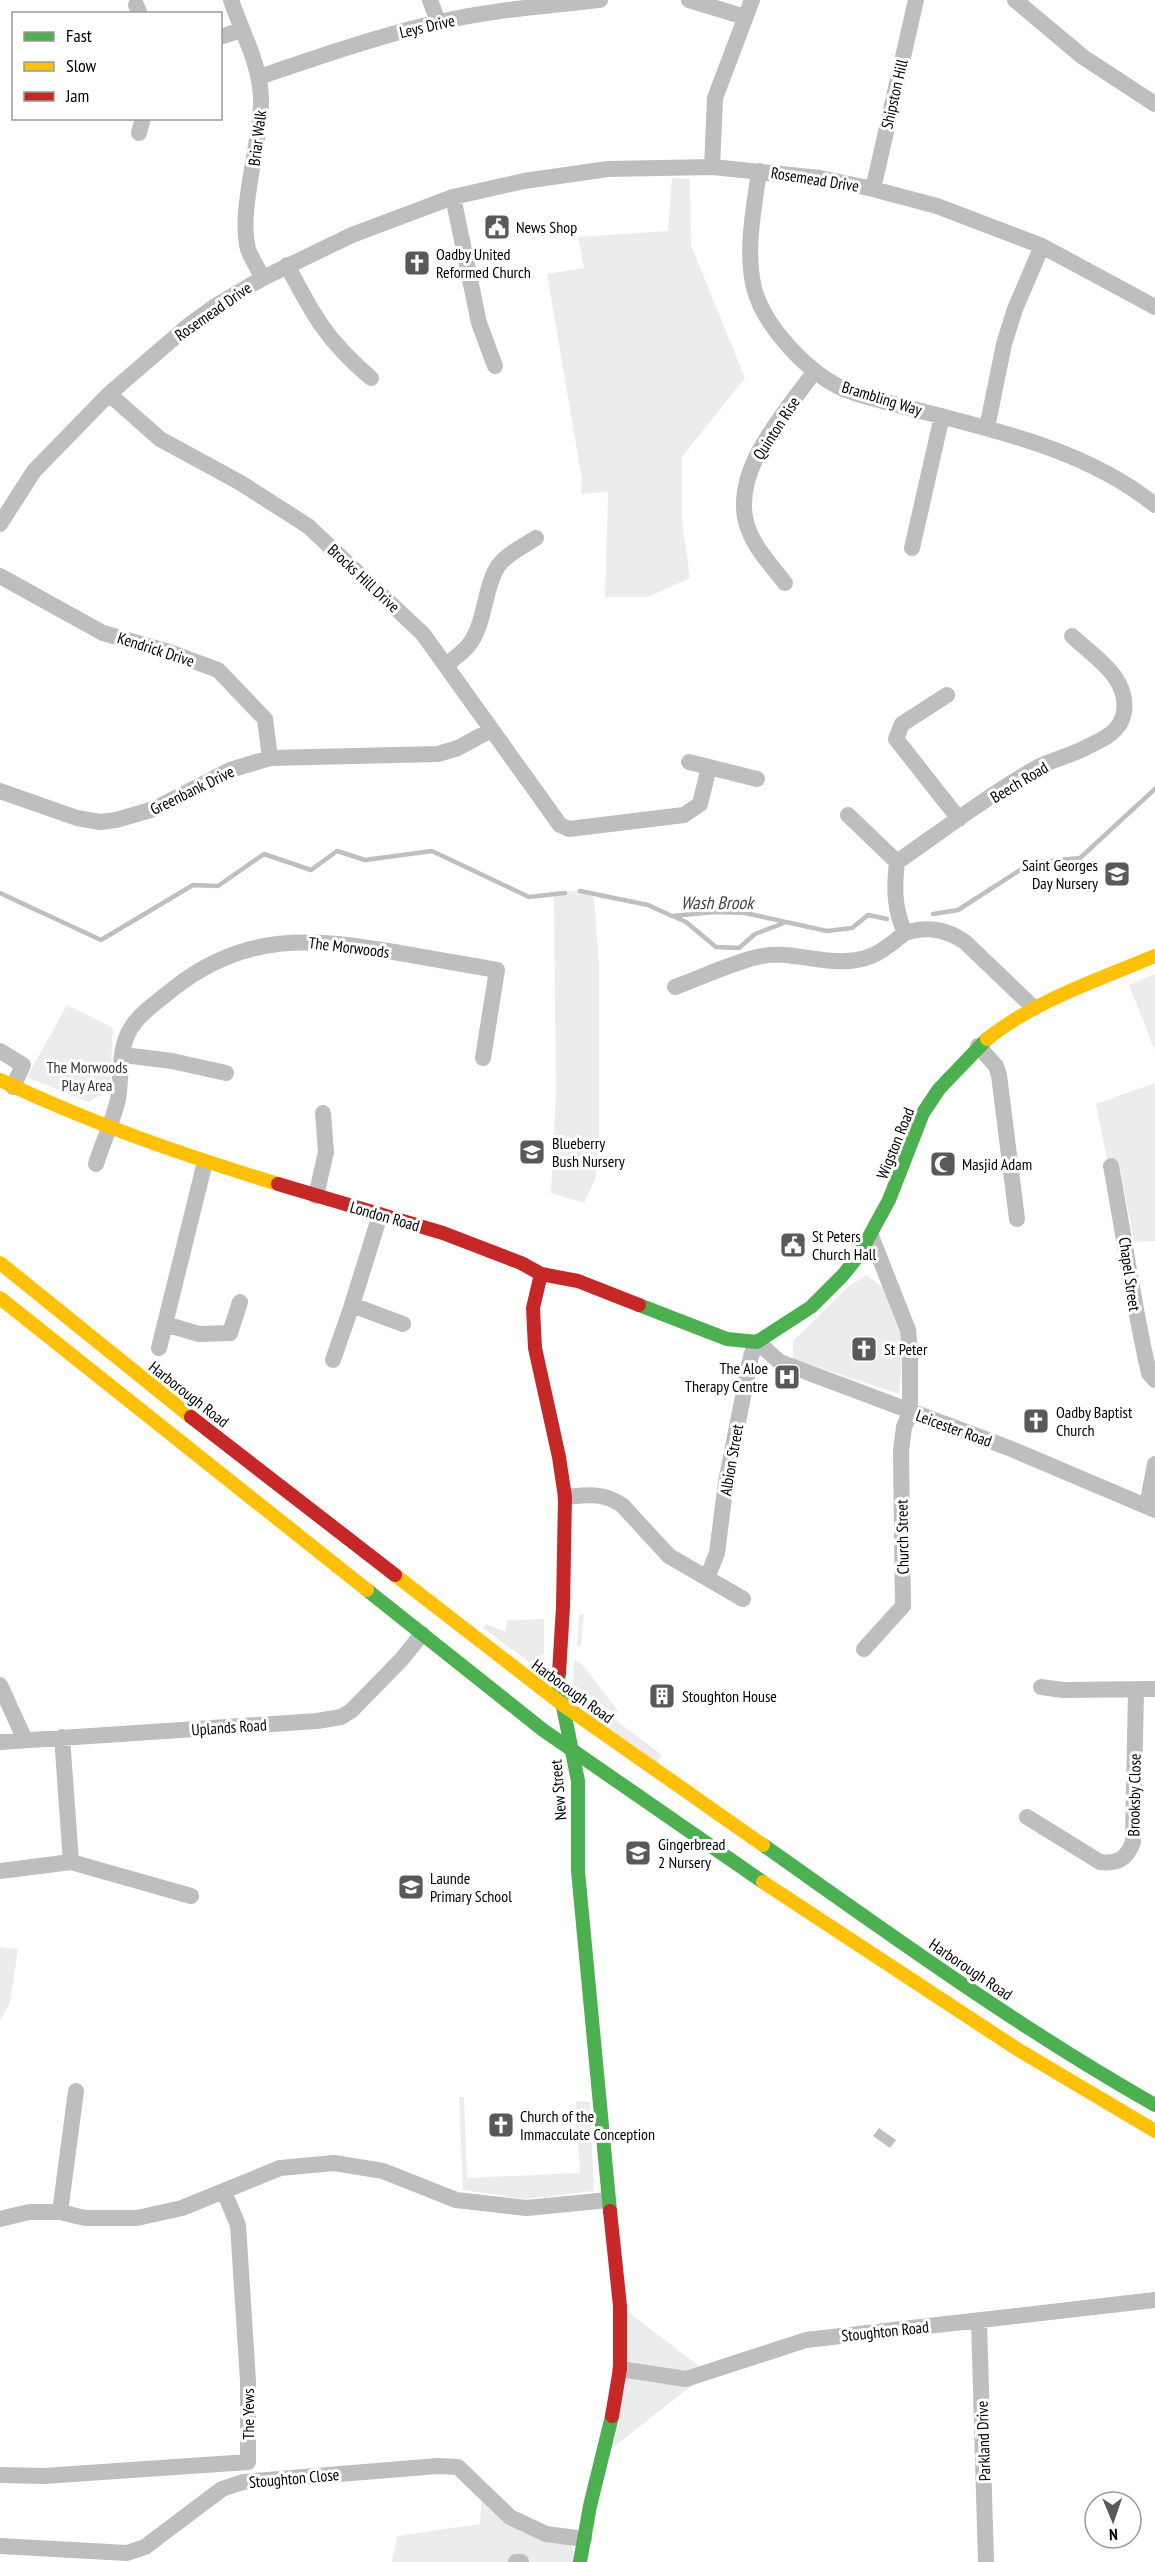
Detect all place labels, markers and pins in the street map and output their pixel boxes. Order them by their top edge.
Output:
public building icon: News Shop [482,212,512,242]
place label: News Shop [516,217,577,237]
place label: Oadby United Reformed Church [436,244,531,282]
church icon: Oadby United Reformed Church [402,248,432,278]
place label: Saint Georges Day Nursery [1022,855,1098,893]
school or university icon: Saint Georges Day Nursery [1102,859,1132,889]
place label: Blueberry Bush Nursery [552,1133,625,1171]
school or university icon: Blueberry Bush Nursery [517,1137,547,1167]
mosque icon: Masjid Adam [928,1149,958,1179]
place label: Masjid Adam [962,1154,1032,1174]
place label: St Peters Church Hall [812,1226,877,1264]
public building icon: St Peters Church Hall [778,1230,808,1260]
church icon: St Peter [849,1334,879,1364]
place label: St Peter [884,1339,928,1359]
place label: The Aloe Therapy Centre [685,1358,768,1396]
hospital icon: The Aloe Therapy Centre [772,1362,802,1392]
place label: Oadby Baptist Church [1056,1402,1133,1440]
church icon: Oadby Baptist Church [1021,1406,1051,1436]
building icon: Stoughton House [647,1681,677,1711]
place label: Stoughton House [682,1686,777,1706]
place label: Gingerbread 2 Nursery [658,1834,726,1872]
school or university icon: Gingerbread 2 Nursery [623,1838,653,1868]
place label: Launde Primary School [430,1868,512,1906]
school or university icon: Launde Primary School [396,1872,426,1902]
place label: Church of the Immacculate Conception [520,2106,655,2144]
church icon: Church of the Immacculate Conception [486,2110,516,2140]

